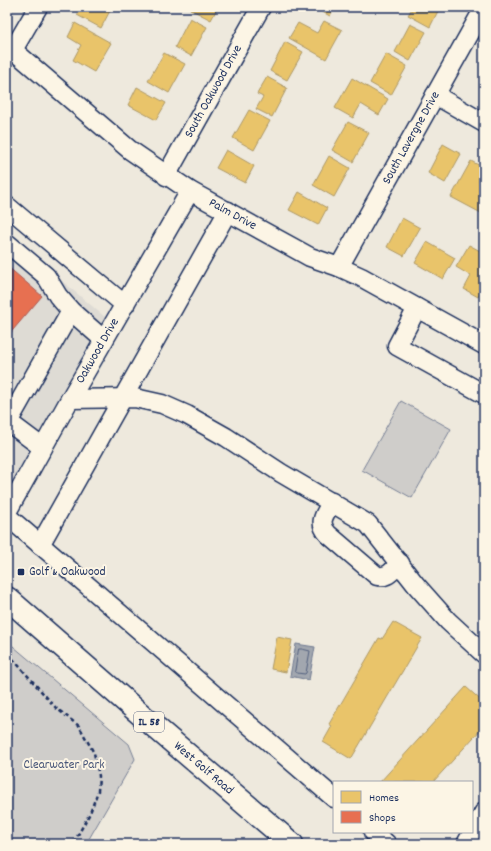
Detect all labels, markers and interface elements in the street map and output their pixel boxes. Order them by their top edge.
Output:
street label: South Oakwood Drive [180,41,247,141]
street label: South Lavergne Drive [378,88,445,188]
street label: Palm Drive [205,194,260,235]
street label: Oakwood Drive [71,314,124,387]
place label: Golf & Oakwood [29,563,106,582]
marker: Golf & Oakwood [16,567,26,577]
road number: IL 58 [134,712,164,732]
street label: West Golf Road [169,737,238,800]
park label: Clearwater Park [23,756,105,775]
legend [333,781,473,833]
text: Homes [369,790,399,807]
text: Shops [369,810,396,827]

